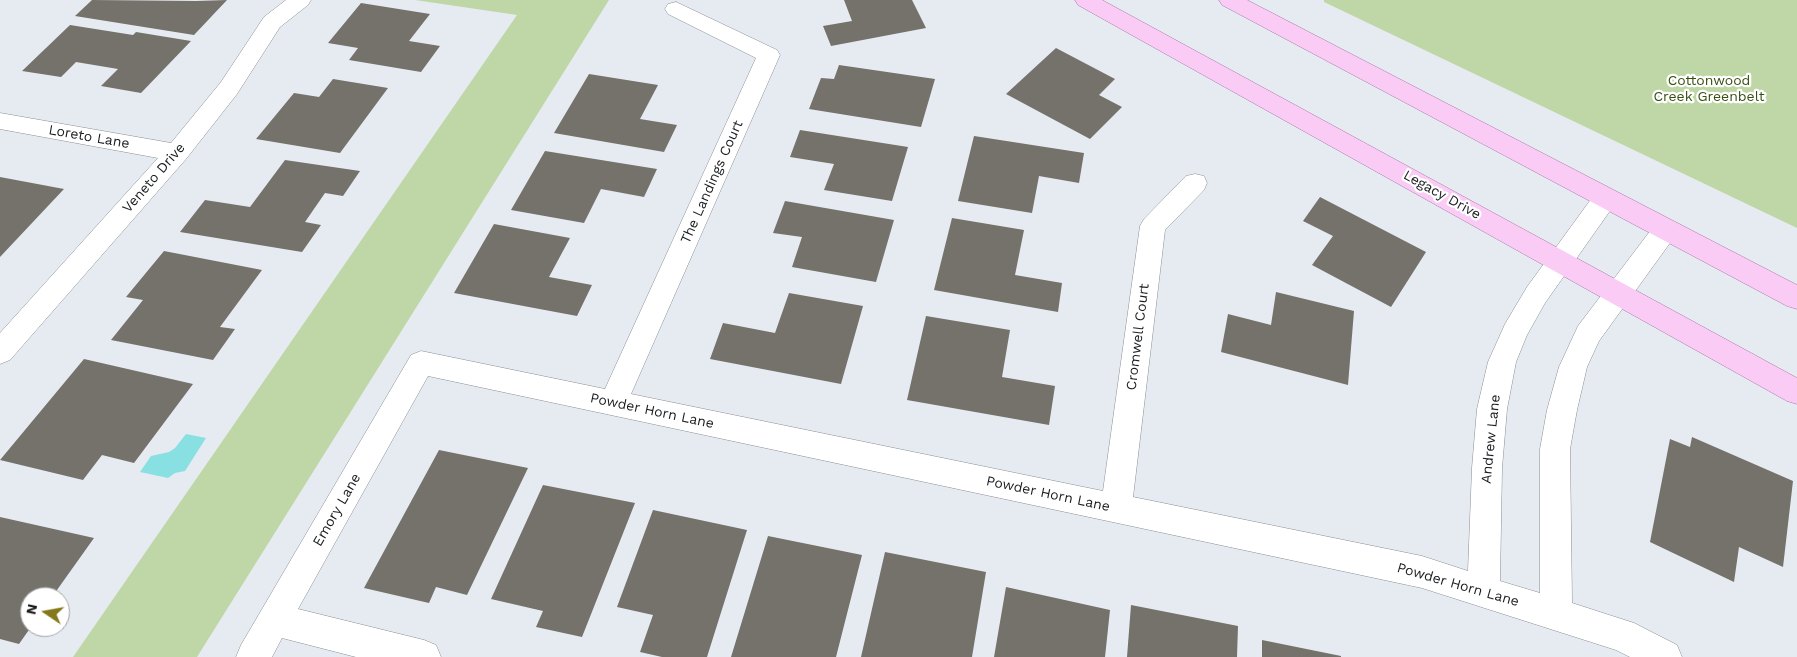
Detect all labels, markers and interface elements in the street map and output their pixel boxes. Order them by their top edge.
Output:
park label: Cottonwood Creek Greenbelt [1653,73,1765,105]
street label: The Landings Court [677,118,747,246]
street label: Loreto Lane [47,122,131,152]
street label: Veneto Drive [119,140,189,216]
street label: Legacy Drive [1400,167,1484,223]
street label: Cromwell Court [1123,283,1153,391]
street label: Powder Horn Lane [589,390,715,432]
street label: Andrew Lane [1478,394,1504,484]
street label: Emory Lane [309,471,365,549]
street label: Powder Horn Lane [985,473,1111,515]
street label: Powder Horn Lane [1395,560,1521,610]
north arrow [20,587,70,637]
text: N [22,602,40,616]

